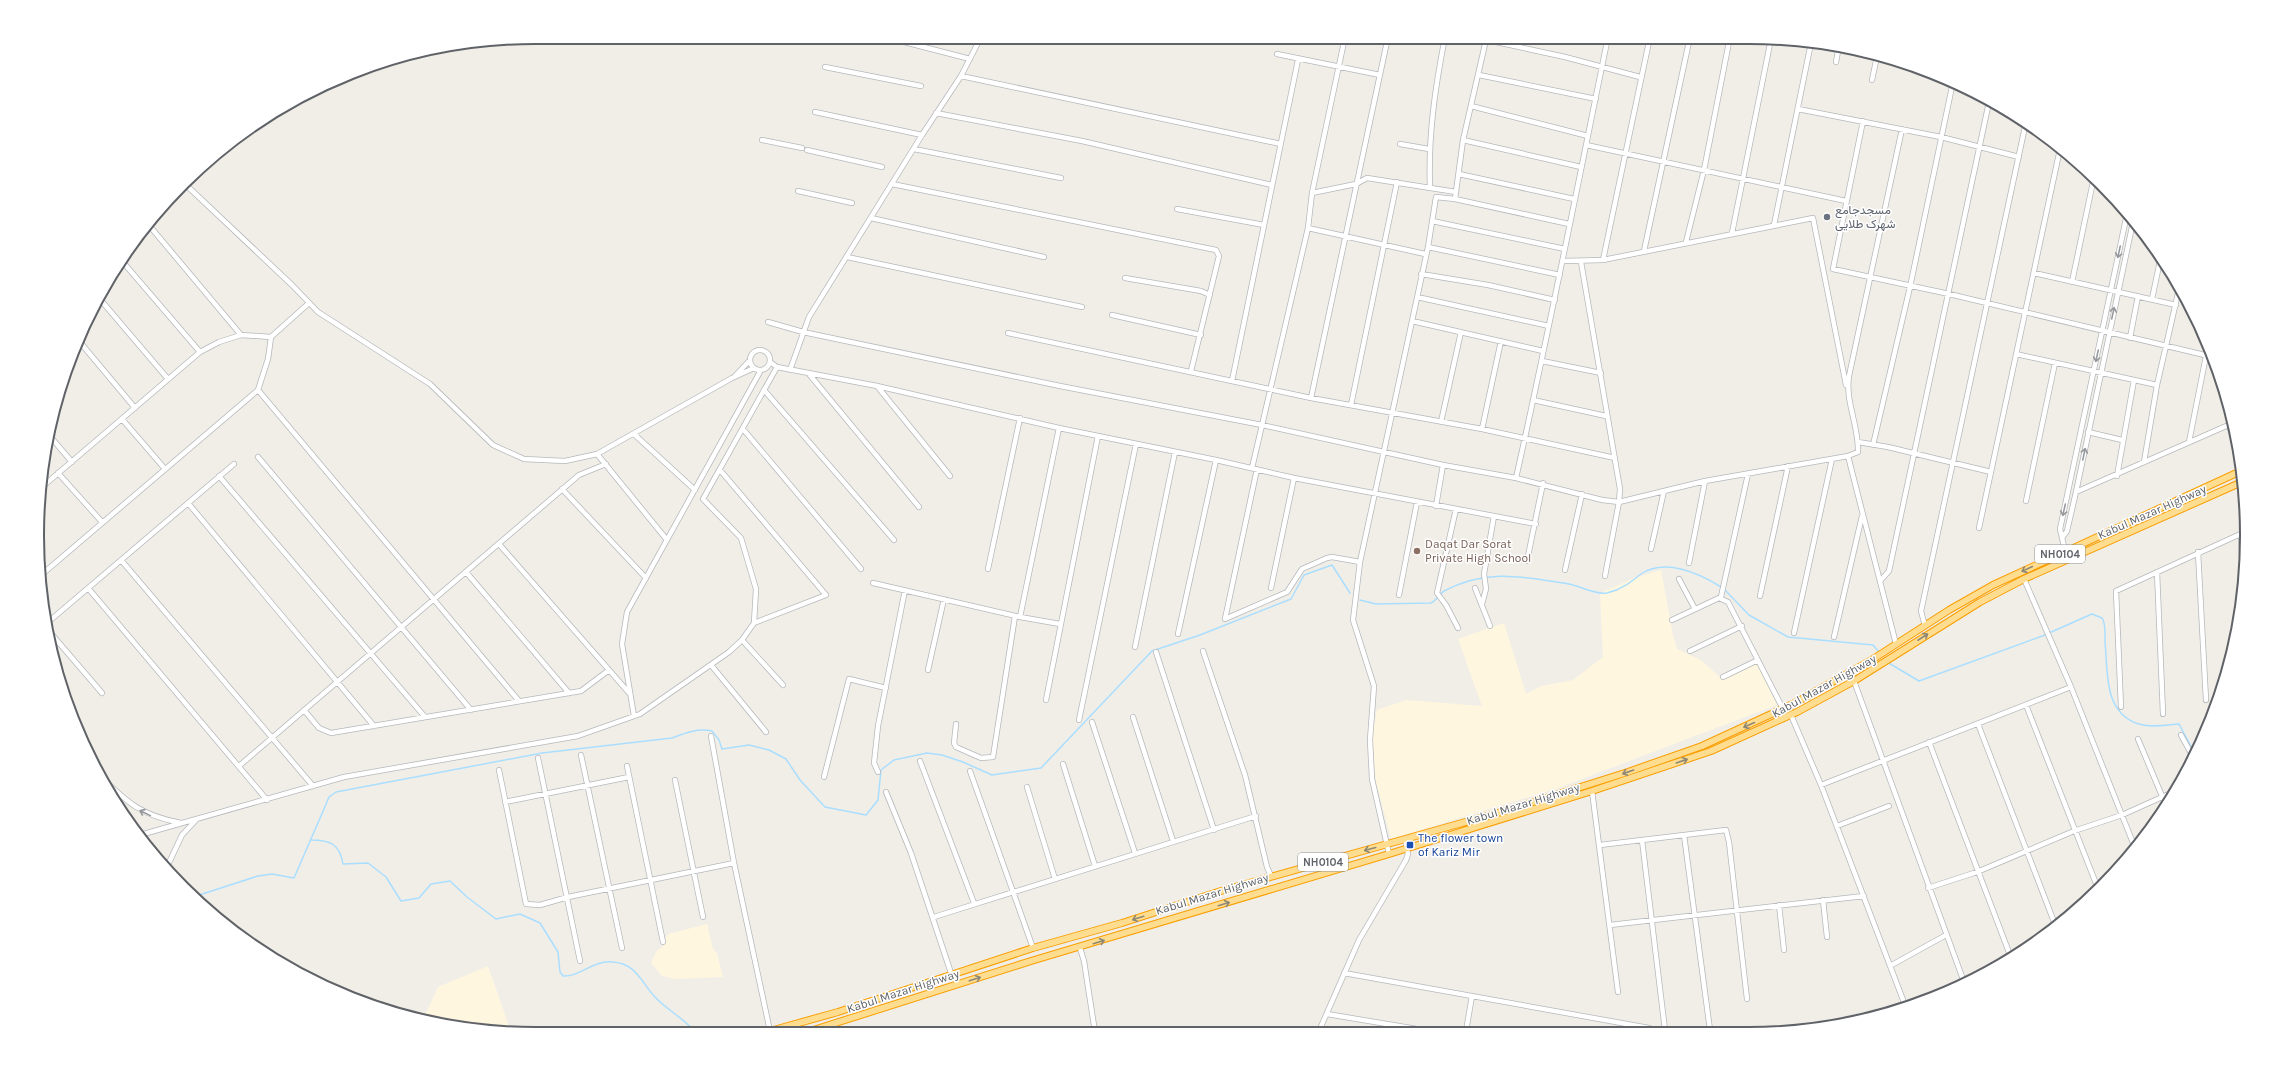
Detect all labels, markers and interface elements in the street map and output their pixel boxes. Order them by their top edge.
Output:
place label: مسجدجامع شهرک طلایی [1835,203,1896,232]
marker: مسجدجامع شهرک طلایی [1822,212,1832,222]
one-way arrow [2114,246,2122,259]
one-way arrow [2109,307,2117,320]
one-way arrow [2093,349,2101,362]
one-way arrow [2080,448,2088,461]
street label: Kabul Mazar Highway [2096,482,2209,542]
one-way arrow [2060,504,2067,517]
place label: Daqat Dar Sorat Private High School [1425,537,1531,565]
road number: NH0104 [2035,545,2085,563]
marker: Daqat Dar Sorat Private High School [1412,546,1422,556]
one-way arrow [2021,566,2033,573]
one-way arrow [1917,633,1928,641]
street label: Kabul Mazar Highway [1769,651,1879,721]
one-way arrow [1744,722,1756,729]
one-way arrow [1675,757,1688,764]
one-way arrow [1622,769,1635,776]
street label: Kabul Mazar Highway [1465,780,1581,828]
one-way arrow [140,809,152,816]
place label: The flower town of Kariz Mir [1418,831,1503,859]
marker: The flower town of Kariz Mir [1405,840,1415,850]
one-way arrow [1363,846,1376,853]
road number: NH0104 [1298,853,1348,871]
street label: Kabul Mazar Highway [1154,870,1270,918]
one-way arrow [1217,900,1230,907]
one-way arrow [1131,915,1144,922]
one-way arrow [1093,938,1106,945]
street label: Kabul Mazar Highway [845,966,961,1016]
one-way arrow [968,975,981,982]

